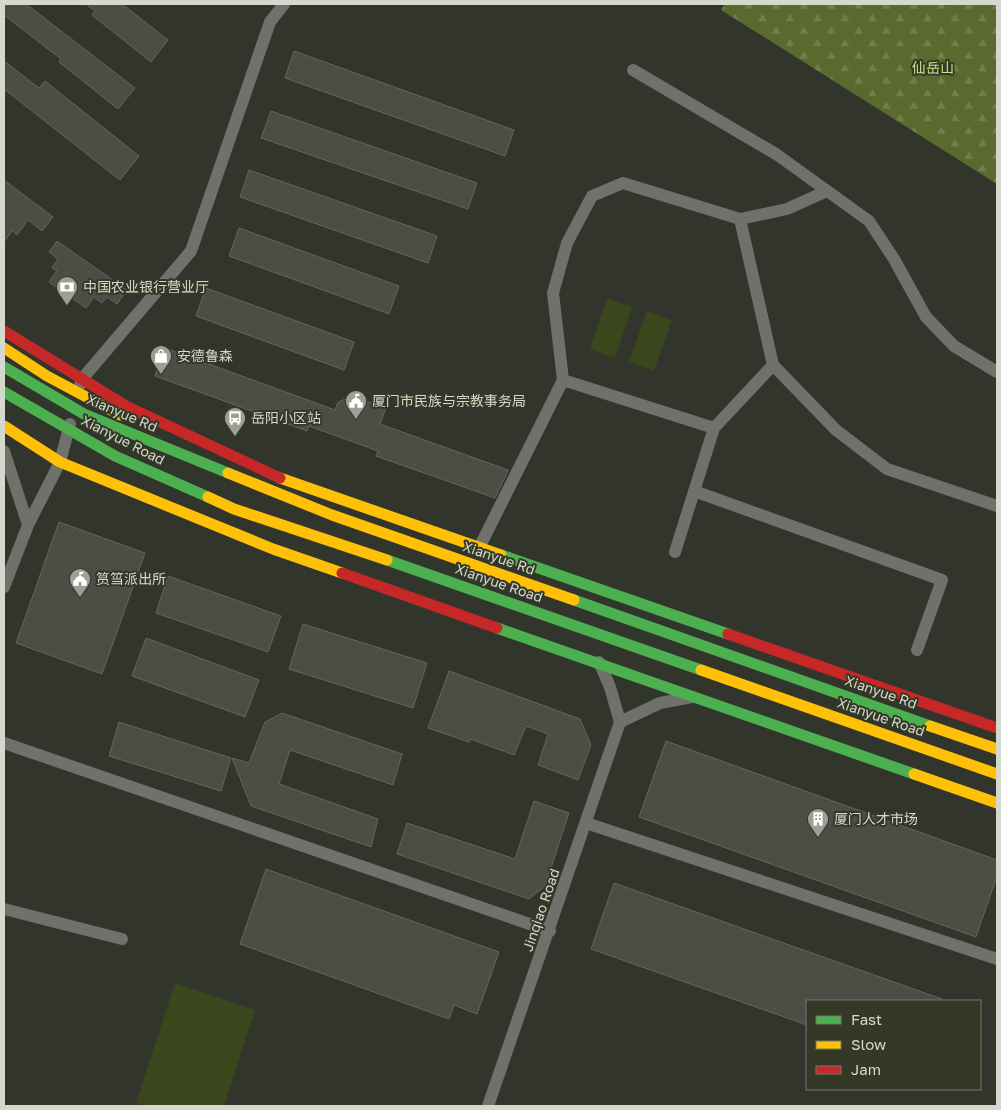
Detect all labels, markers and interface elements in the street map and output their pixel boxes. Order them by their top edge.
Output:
park label: 仙岳山 [912,59,954,76]
bank icon: 中国农业银行营业厅 [55,275,79,306]
place label: 中国农业银行营业厅 [83,278,209,295]
shop icon: 安德鲁森 [149,344,173,375]
place label: 安德鲁森 [177,347,233,364]
public building icon: 厦门市民族与宗教事务局 [344,389,368,420]
street label: Xianyue Rd [84,390,160,435]
place label: 厦门市民族与宗教事务局 [372,392,526,409]
bus stop icon: 岳阳小区站 [223,406,247,437]
place label: 岳阳小区站 [251,409,321,426]
street label: Xianyue Road [79,411,168,468]
street label: Xianyue Rd [461,537,537,578]
street label: Xianyue Road [453,560,545,605]
public building icon: 筼筜派出所 [68,567,92,598]
place label: 筼筜派出所 [96,570,166,587]
street label: Xianyue Rd [843,671,919,712]
street label: Xianyue Road [835,694,927,739]
building icon: 厦门人才市场 [806,807,830,838]
place label: 厦门人才市场 [834,810,918,827]
street label: Jinqiao Road [518,866,563,954]
legend [806,1000,981,1090]
text: Fast [851,1010,882,1028]
text: Slow [851,1035,886,1053]
text: Jam [851,1060,881,1078]

